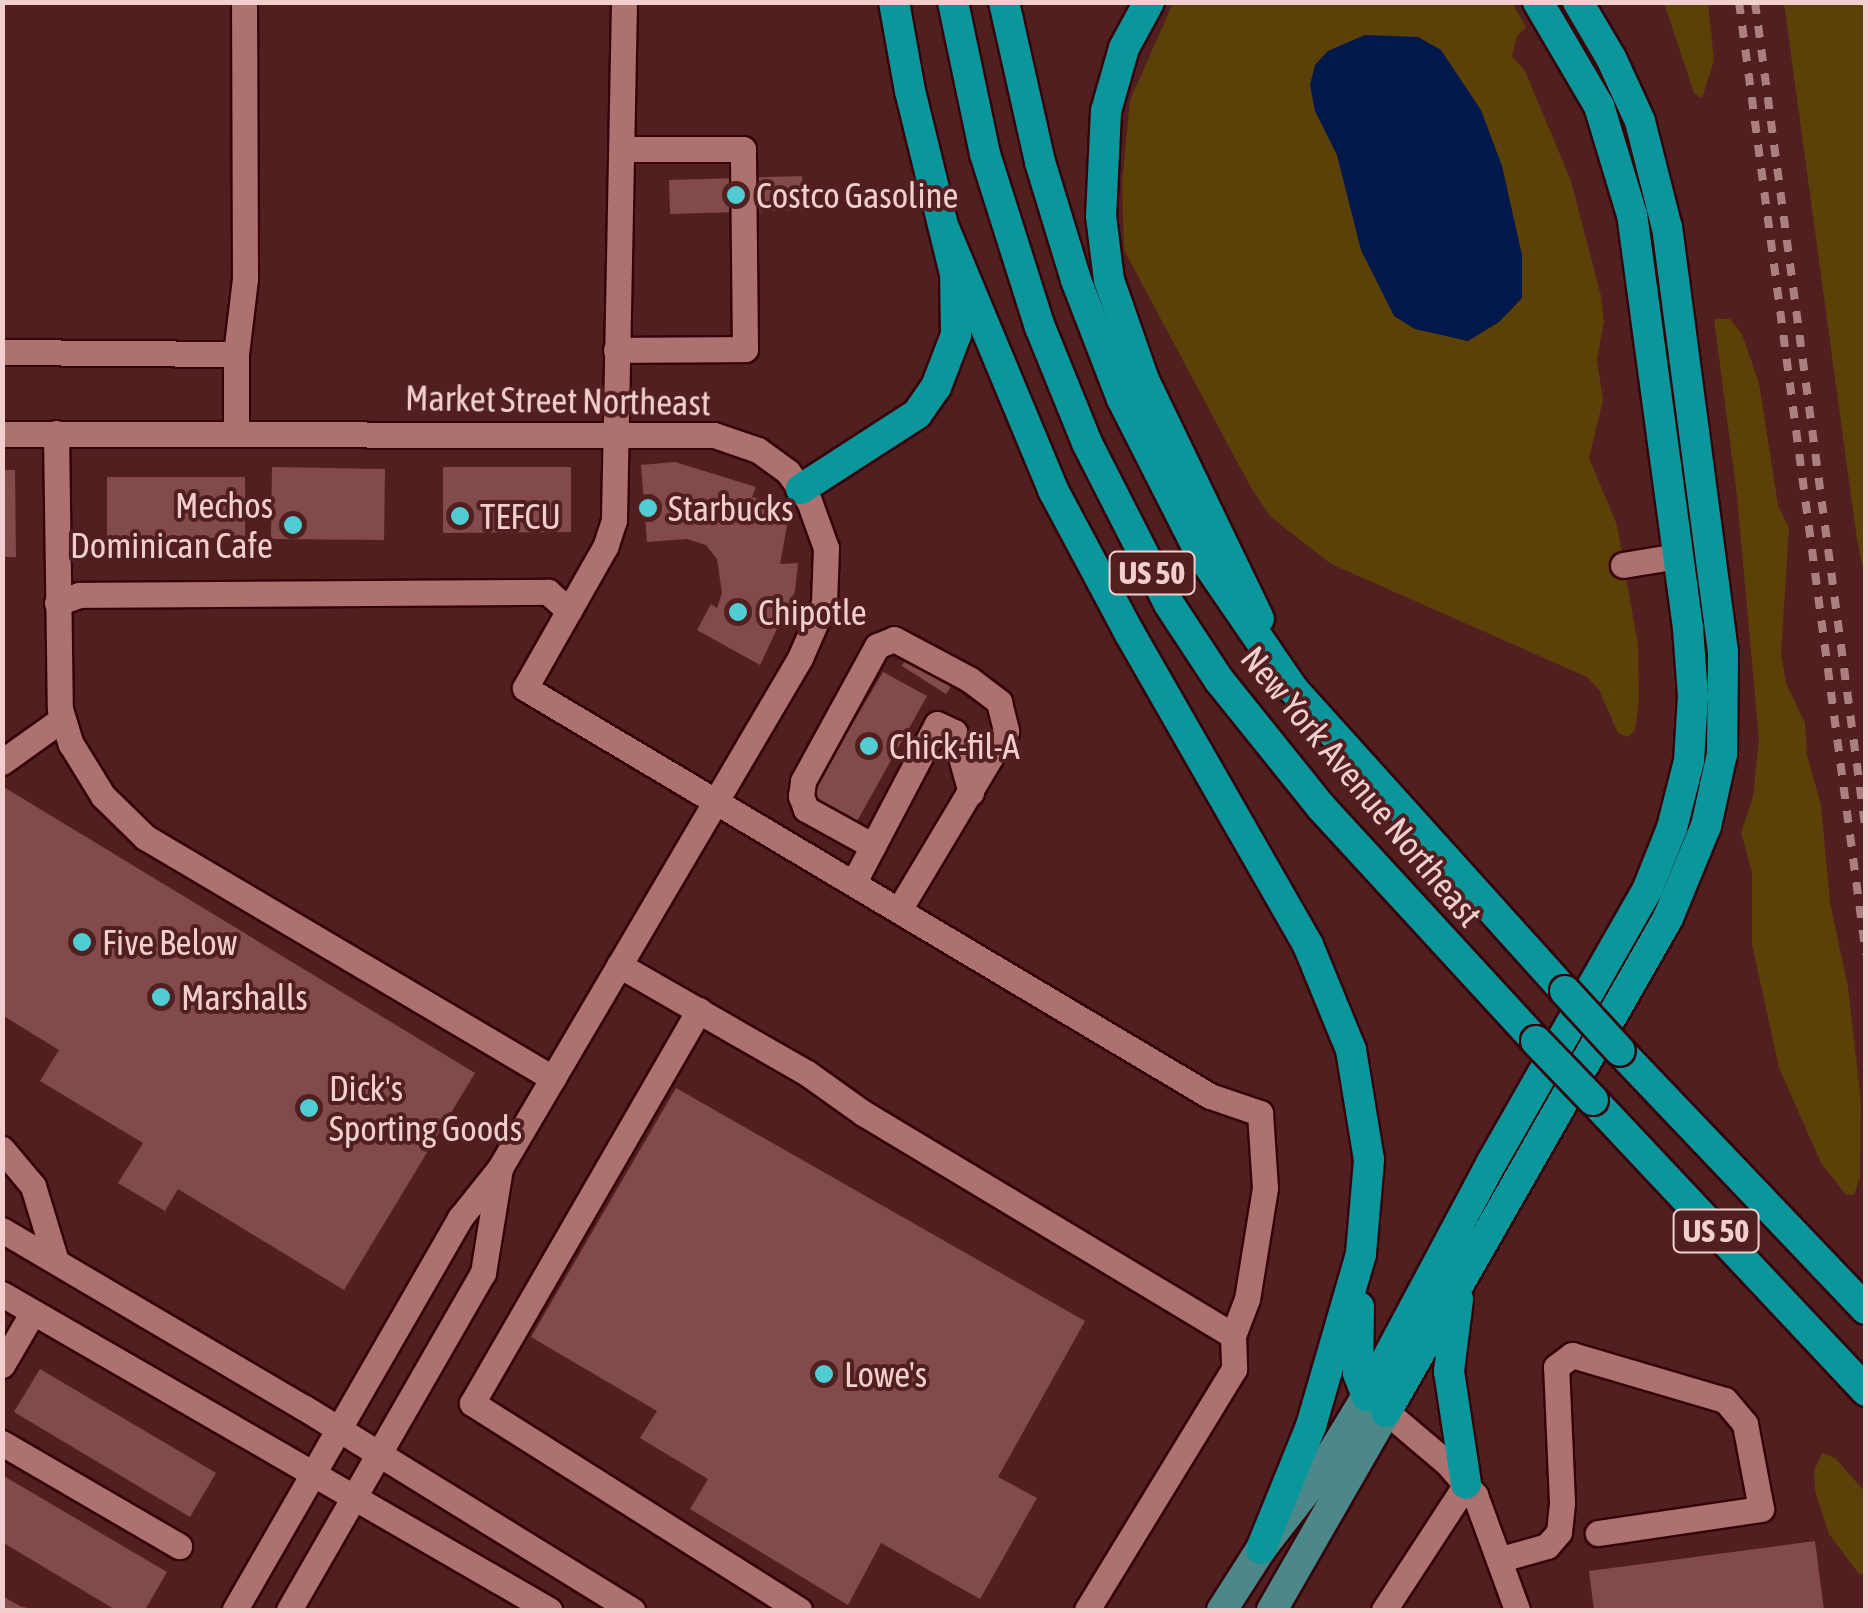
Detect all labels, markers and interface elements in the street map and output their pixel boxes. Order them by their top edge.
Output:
place label: Costco Gasoline [756,174,958,216]
marker: Costco Gasoline [725,184,747,206]
street label: Market Street Northeast [405,376,711,424]
place label: Mechos Dominican Cafe [70,484,273,566]
place label: Starbucks [668,487,794,529]
place label: TEFCU [480,495,561,537]
marker: Starbucks [637,497,659,519]
marker: TEFCU [449,505,471,527]
marker: Mechos Dominican Cafe [282,514,304,536]
road number: US 50 [1107,546,1197,600]
place label: Chipotle [758,591,867,633]
marker: Chipotle [727,601,749,623]
street label: New York Avenue Northeast [1233,637,1491,935]
place label: Chick-fil-A [889,725,1020,767]
marker: Chick-fil-A [858,735,880,757]
place label: Five Below [102,921,237,963]
marker: Five Below [71,931,93,953]
place label: Marshalls [181,976,308,1018]
marker: Marshalls [150,986,172,1008]
place label: Dick's Sporting Goods [329,1067,522,1149]
marker: Dick's Sporting Goods [298,1097,320,1119]
road number: US 50 [1671,1204,1761,1258]
place label: Lowe's [844,1353,927,1395]
marker: Lowe's [813,1363,835,1385]

